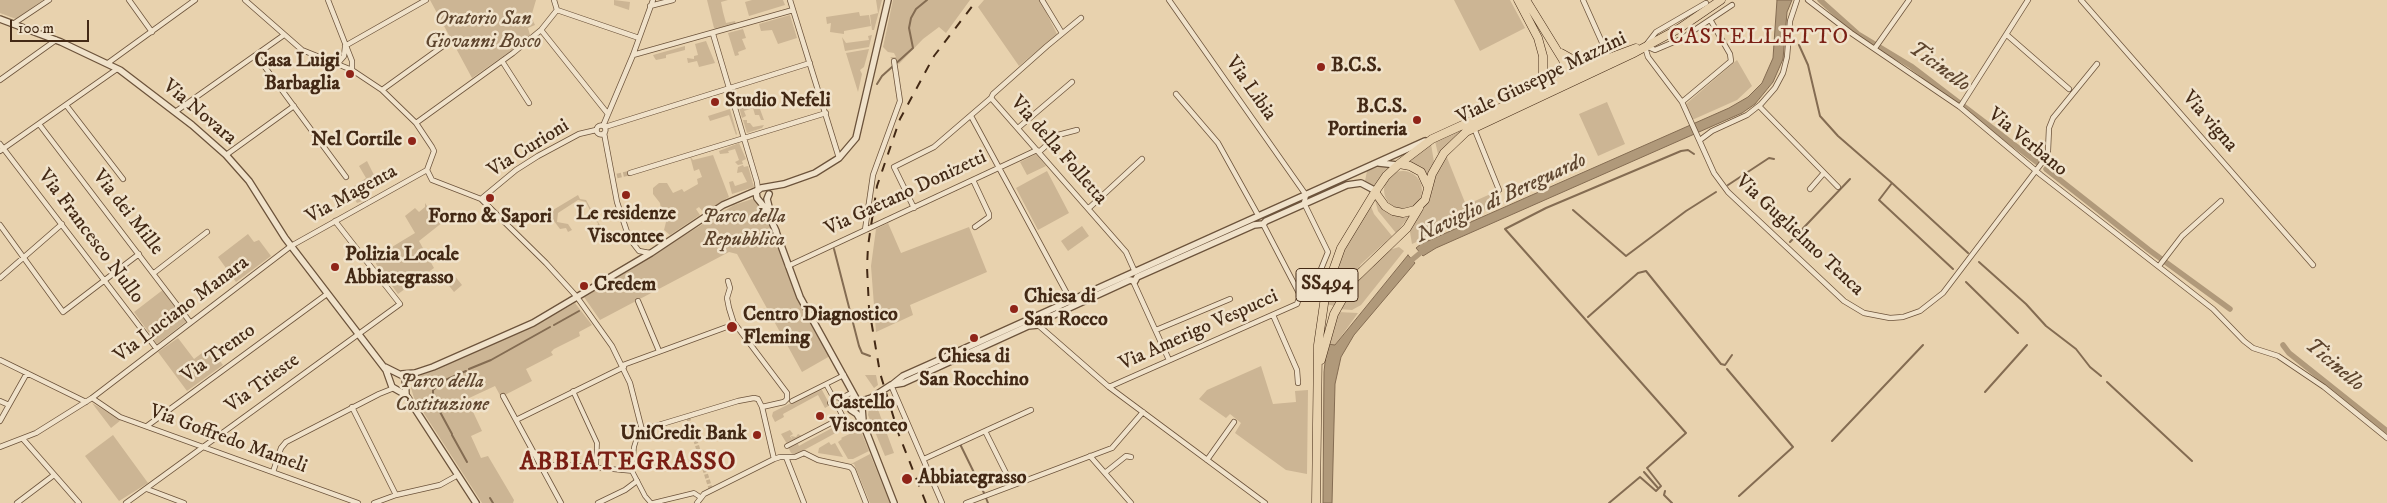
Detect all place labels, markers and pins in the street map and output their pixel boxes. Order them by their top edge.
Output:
place label: Casa Luigi Barbaglia [255,50,340,97]
place label: B.C.S. [1331,55,1381,79]
marker: B.C.S. [1315,61,1327,73]
marker: Casa Luigi Barbaglia [344,68,356,80]
place label: Studio Nefeli [725,90,831,114]
marker: Studio Nefeli [709,96,721,108]
place label: B.C.S. Portineria [1327,96,1407,143]
marker: B.C.S. Portineria [1411,114,1423,126]
place label: Nel Cortile [311,129,402,153]
marker: Nel Cortile [406,135,418,147]
marker: Le residenze Viscontee [620,189,632,201]
marker: Forno & Sapori [484,192,496,204]
place label: Le residenze Viscontee [576,203,676,250]
place label: Forno & Sapori [428,206,552,230]
place label: Polizia Locale Abbiategrasso [345,244,459,291]
marker: Polizia Locale Abbiategrasso [329,261,341,273]
place label: Credem [594,274,656,298]
marker: Credem [578,280,590,292]
place label: Chiesa di San Rocco [1024,286,1108,333]
marker: Chiesa di San Rocco [1008,303,1020,315]
place label: Centro Diagnostico Fleming [743,304,898,351]
marker: Centro Diagnostico Fleming [725,320,739,334]
marker: Chiesa di San Rocchino [968,332,980,344]
place label: Chiesa di San Rocchino [919,346,1029,393]
place label: Castello Visconteo [830,392,907,439]
marker: Castello Visconteo [814,410,826,422]
place label: UniCredit Bank [620,423,747,447]
marker: UniCredit Bank [751,429,763,441]
place label: Abbiategrasso [918,467,1027,491]
marker: Abbiategrasso [900,472,914,486]

